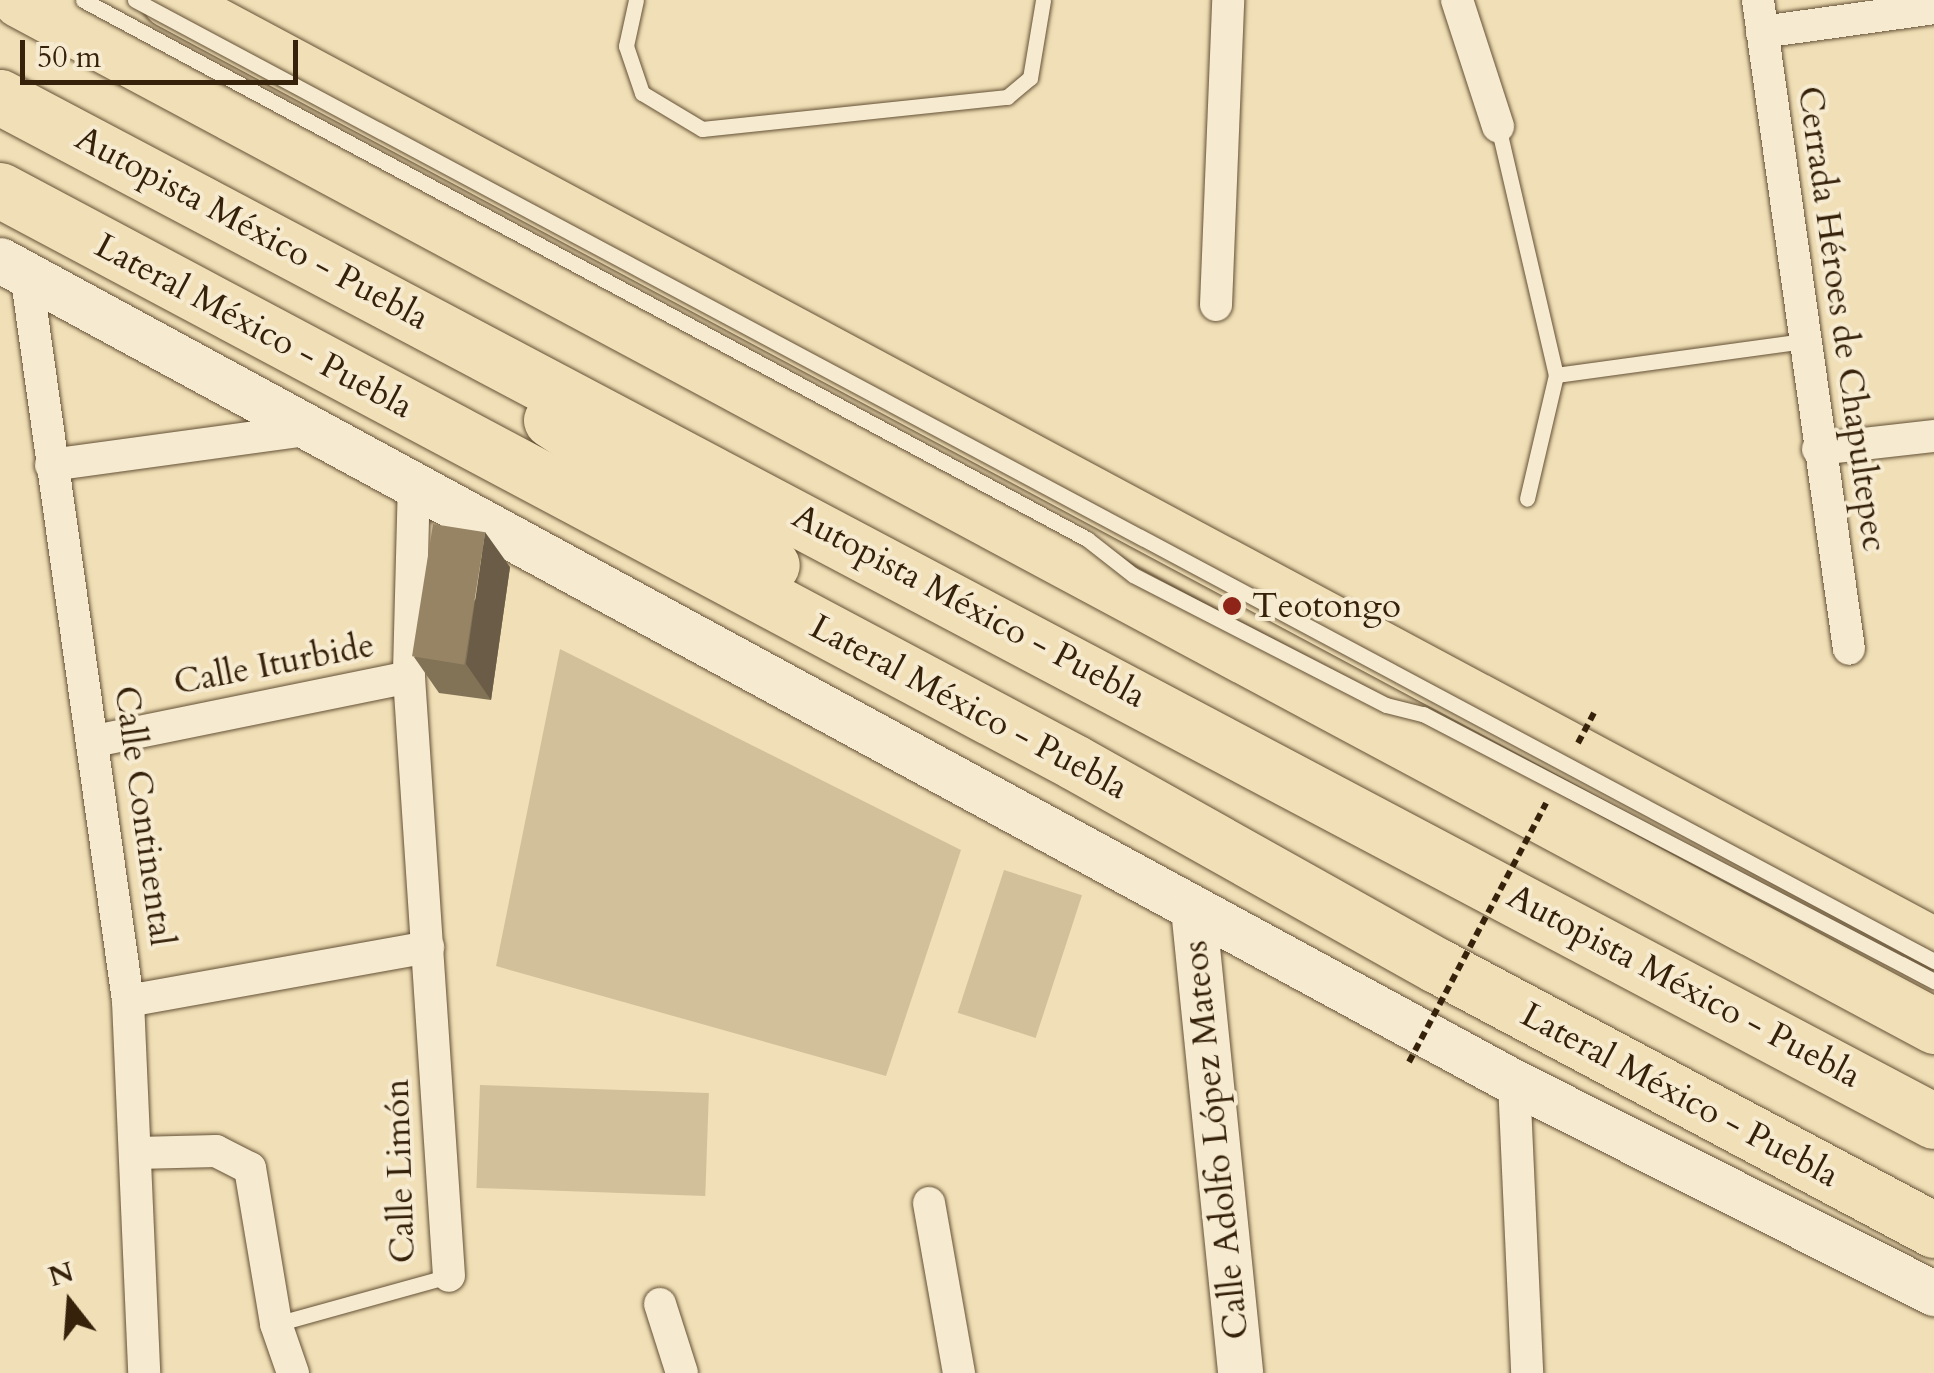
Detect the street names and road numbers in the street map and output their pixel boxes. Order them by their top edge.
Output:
street label: Cerrada Héroes de Chapultepec [1789,84,1895,554]
street label: Autopista México - Puebla [68,117,436,339]
street label: Lateral México - Puebla [88,224,420,428]
street label: Autopista México - Puebla [785,495,1153,717]
street label: Lateral México - Puebla [803,605,1135,809]
street label: Calle Iturbide [170,624,378,704]
street label: Calle Continental [105,683,183,949]
street label: Autopista México - Puebla [1500,875,1868,1097]
street label: Calle Adolfo López Mateos [1174,939,1258,1341]
street label: Lateral México - Puebla [1514,993,1846,1197]
street label: Calle Limón [376,1078,424,1264]

